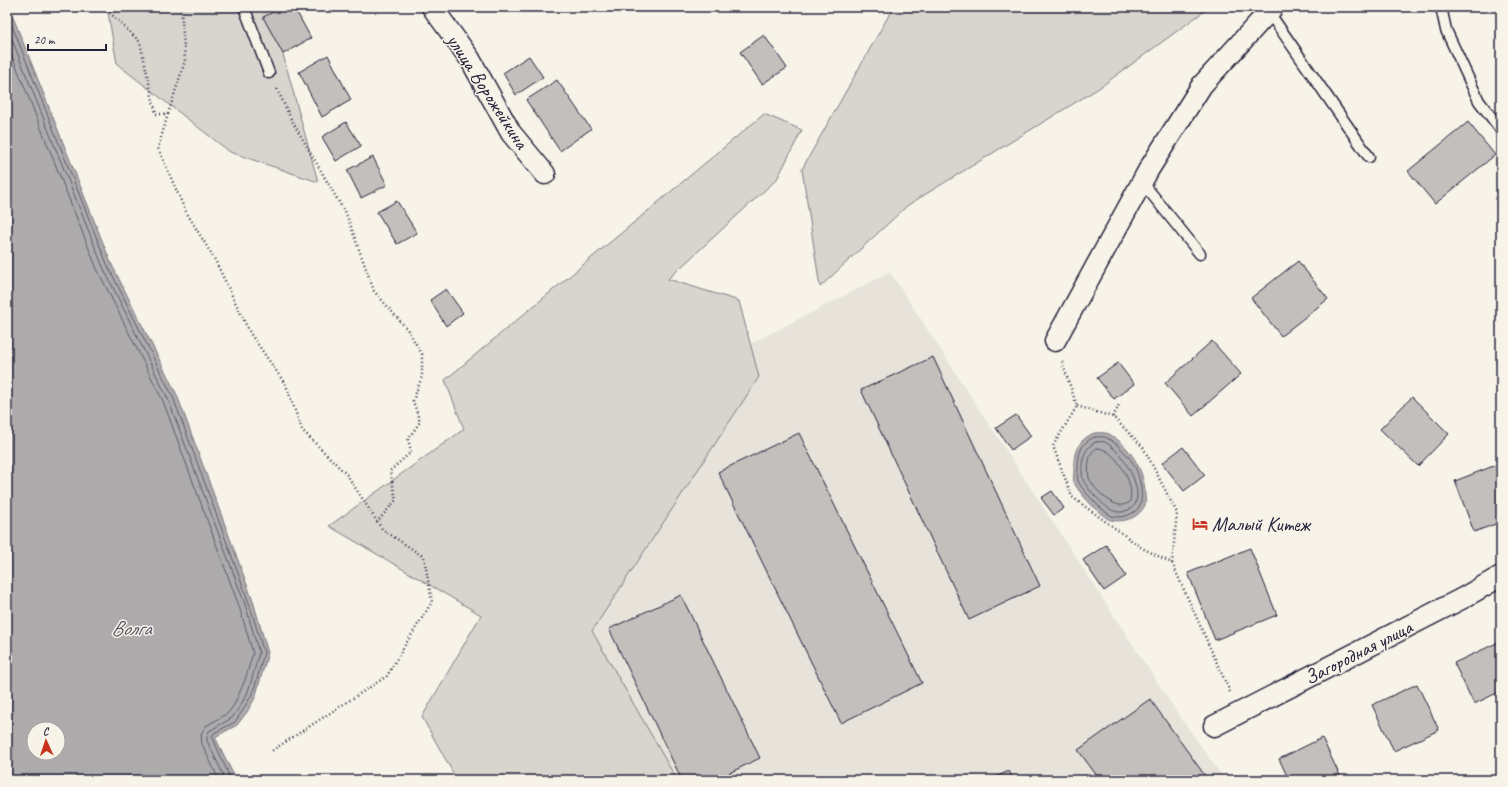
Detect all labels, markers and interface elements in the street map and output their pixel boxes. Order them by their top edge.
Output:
scale bar [28,26,106,52]
street label: улица Ворожейкина [441,28,535,155]
text: 20 m [34,32,56,48]
place label: Малый Китеж [1212,512,1311,537]
hotel icon: Малый Китеж [1191,515,1209,533]
street label: Загородная улица [1300,614,1418,690]
water label: Волга [111,615,154,641]
north arrow [26,721,66,761]
text: С [42,724,50,738]

